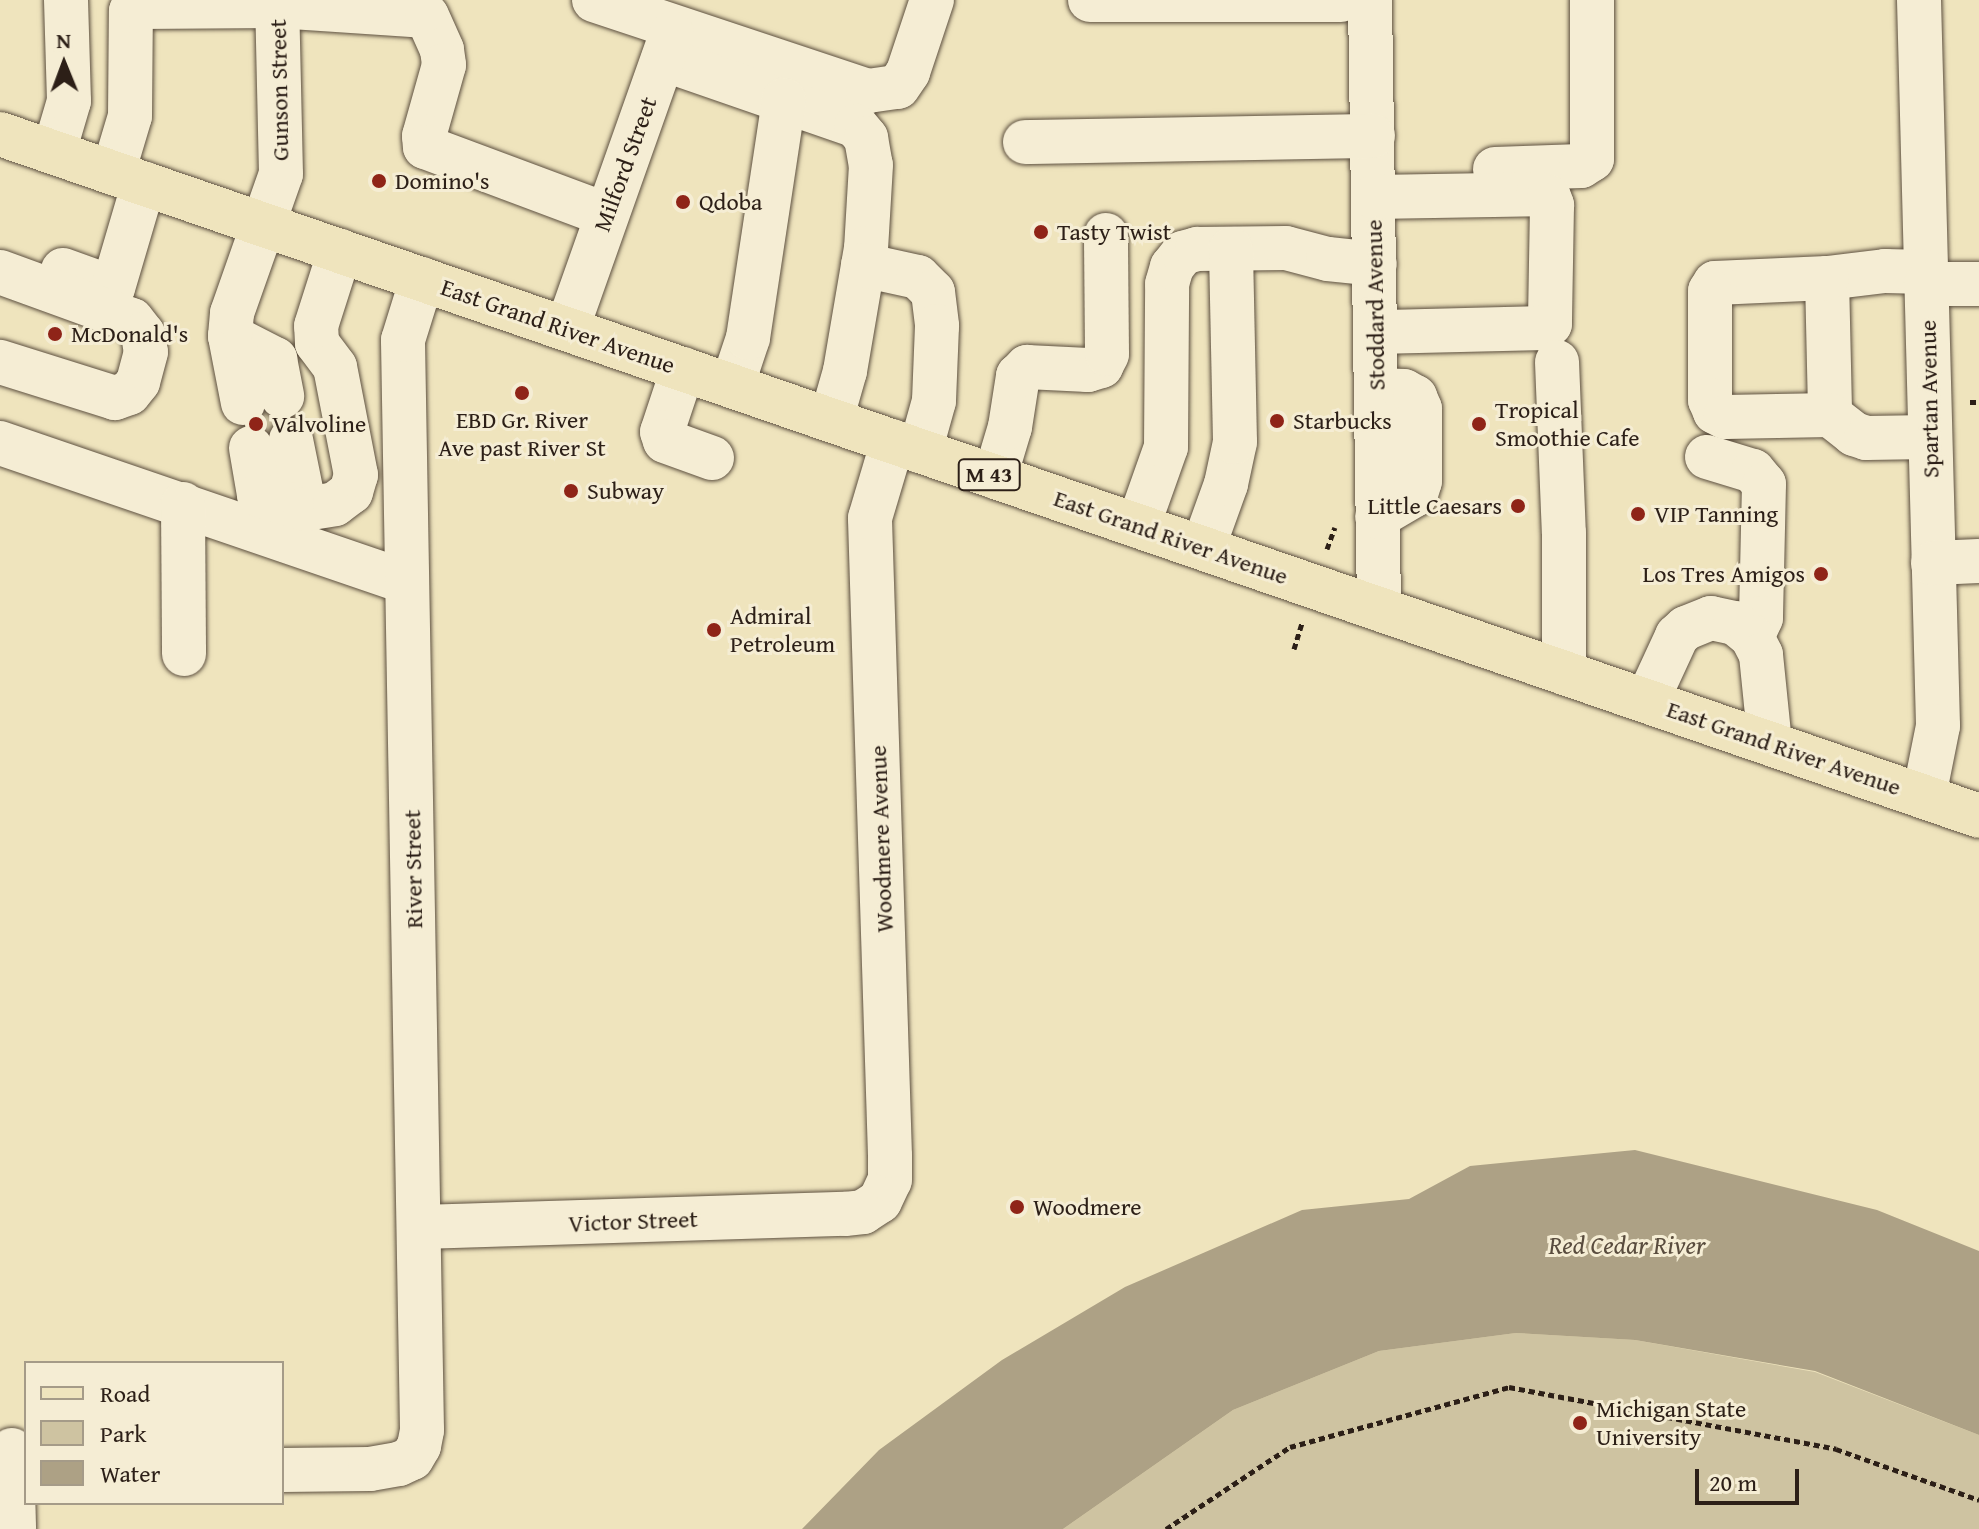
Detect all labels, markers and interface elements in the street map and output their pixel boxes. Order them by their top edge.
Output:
street label: Gunson Street [263,19,295,161]
north arrow [24,24,104,104]
text: N [56,24,71,56]
street label: Milford Street [587,93,663,235]
place label: Domino's [395,167,490,195]
marker: Domino's [370,172,388,190]
place label: Qdoba [699,188,762,216]
marker: Qdoba [674,193,692,211]
place label: Tasty Twist [1057,218,1171,246]
street label: Stoddard Avenue [1359,219,1391,391]
marker: Tasty Twist [1032,223,1050,241]
street label: East Grand River Avenue [437,272,679,380]
place label: McDonald's [71,320,188,348]
street label: Spartan Avenue [1913,320,1945,478]
marker: McDonald's [46,325,64,343]
marker: EBD Gr. River Ave past River St [513,384,531,402]
place label: Tropical Smoothie Cafe [1495,396,1639,452]
place label: EBD Gr. River Ave past River St [438,406,606,462]
place label: Starbucks [1293,407,1392,435]
place label: Valvoline [272,410,366,438]
marker: Starbucks [1268,412,1286,430]
marker: Valvoline [247,415,265,433]
marker: Tropical Smoothie Cafe [1470,415,1488,433]
road number: M 43 [957,457,1021,493]
place label: Subway [587,477,664,505]
marker: Subway [562,482,580,500]
street label: East Grand River Avenue [1050,483,1292,591]
place label: Little Caesars [1367,492,1502,520]
marker: Little Caesars [1509,497,1527,515]
place label: VIP Tanning [1654,500,1778,528]
marker: VIP Tanning [1629,505,1647,523]
place label: Los Tres Amigos [1643,560,1805,588]
marker: Los Tres Amigos [1812,565,1830,583]
place label: Admiral Petroleum [730,602,835,658]
marker: Admiral Petroleum [705,621,723,639]
street label: East Grand River Avenue [1663,694,1905,802]
street label: Woodmere Avenue [863,745,899,933]
street label: River Street [398,809,428,929]
place label: Woodmere [1033,1193,1141,1221]
marker: Woodmere [1008,1198,1026,1216]
street label: Victor Street [568,1204,698,1238]
water label: Red Cedar River [1548,1229,1706,1261]
legend [24,1361,284,1505]
text: Road [100,1376,150,1411]
place label: Michigan State University [1596,1395,1746,1451]
marker: Michigan State University [1571,1414,1589,1432]
text: Park [100,1416,146,1451]
scale bar [1699,1453,1803,1503]
text: Water [100,1456,160,1491]
text: 20 m [1709,1465,1757,1500]

